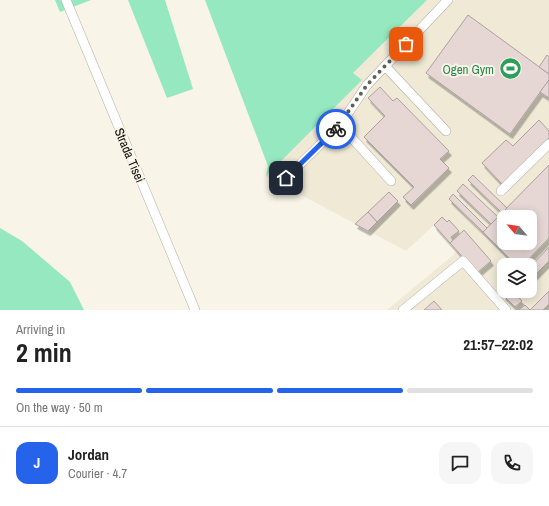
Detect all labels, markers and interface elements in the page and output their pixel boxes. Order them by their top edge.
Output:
pin [389,27,423,61]
icon: bag [395,33,417,55]
sports icon: Ogen Gym [497,56,523,82]
place label: Ogen Gym [442,61,494,78]
courier [316,109,356,149]
icon: bike [325,118,347,140]
street label: Strada Tisei [110,125,149,185]
pin [269,161,303,195]
icon: home [275,167,297,189]
north arrow [497,210,537,250]
map controls [497,210,537,298]
button: layers [497,258,537,298]
text: Arriving in [16,321,65,338]
text: 21:57–22:02 [463,334,533,355]
text: 2 min [16,335,72,370]
text: On the way · 50 m [16,399,103,416]
button: chat [439,442,481,484]
button: phone [491,442,533,484]
text: Jordan [68,444,109,465]
text: J [34,452,40,473]
text: Courier · 4.7 [68,465,127,482]

